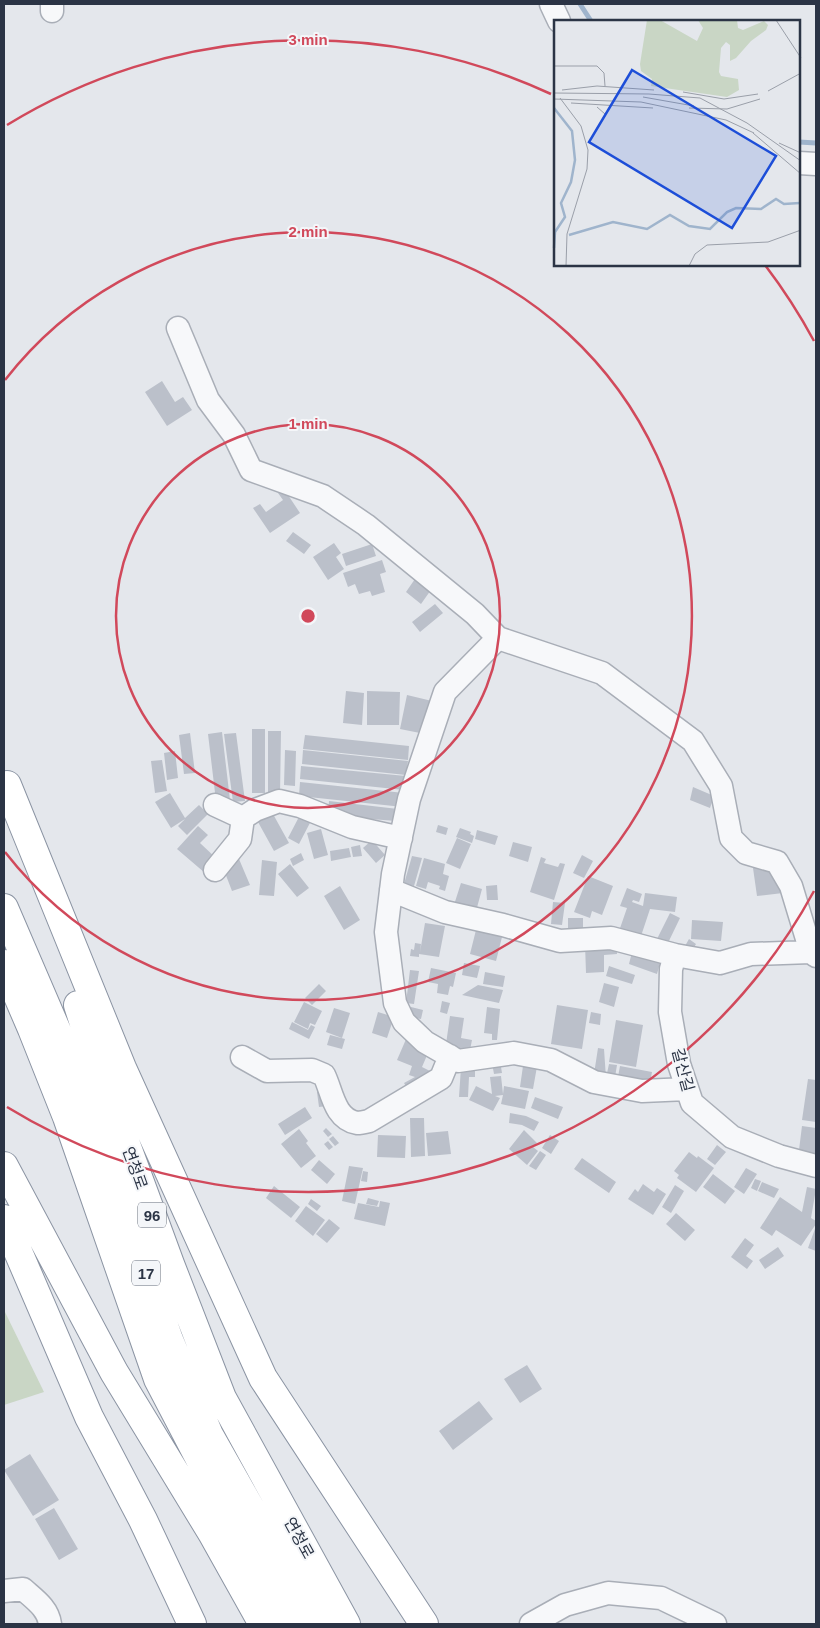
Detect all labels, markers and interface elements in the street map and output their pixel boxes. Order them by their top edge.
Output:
inset map [554,20,800,266]
text: 3 min [288,31,328,48]
text: 2 min [288,223,328,240]
text: 1 min [288,415,328,432]
centre of rings [299,607,317,625]
street label: 갈산길 [669,1046,697,1094]
street label: 연청로 [119,1144,151,1192]
road number: 96 [138,1202,166,1228]
road number: 17 [132,1260,160,1286]
street label: 연청로 [281,1515,317,1562]

